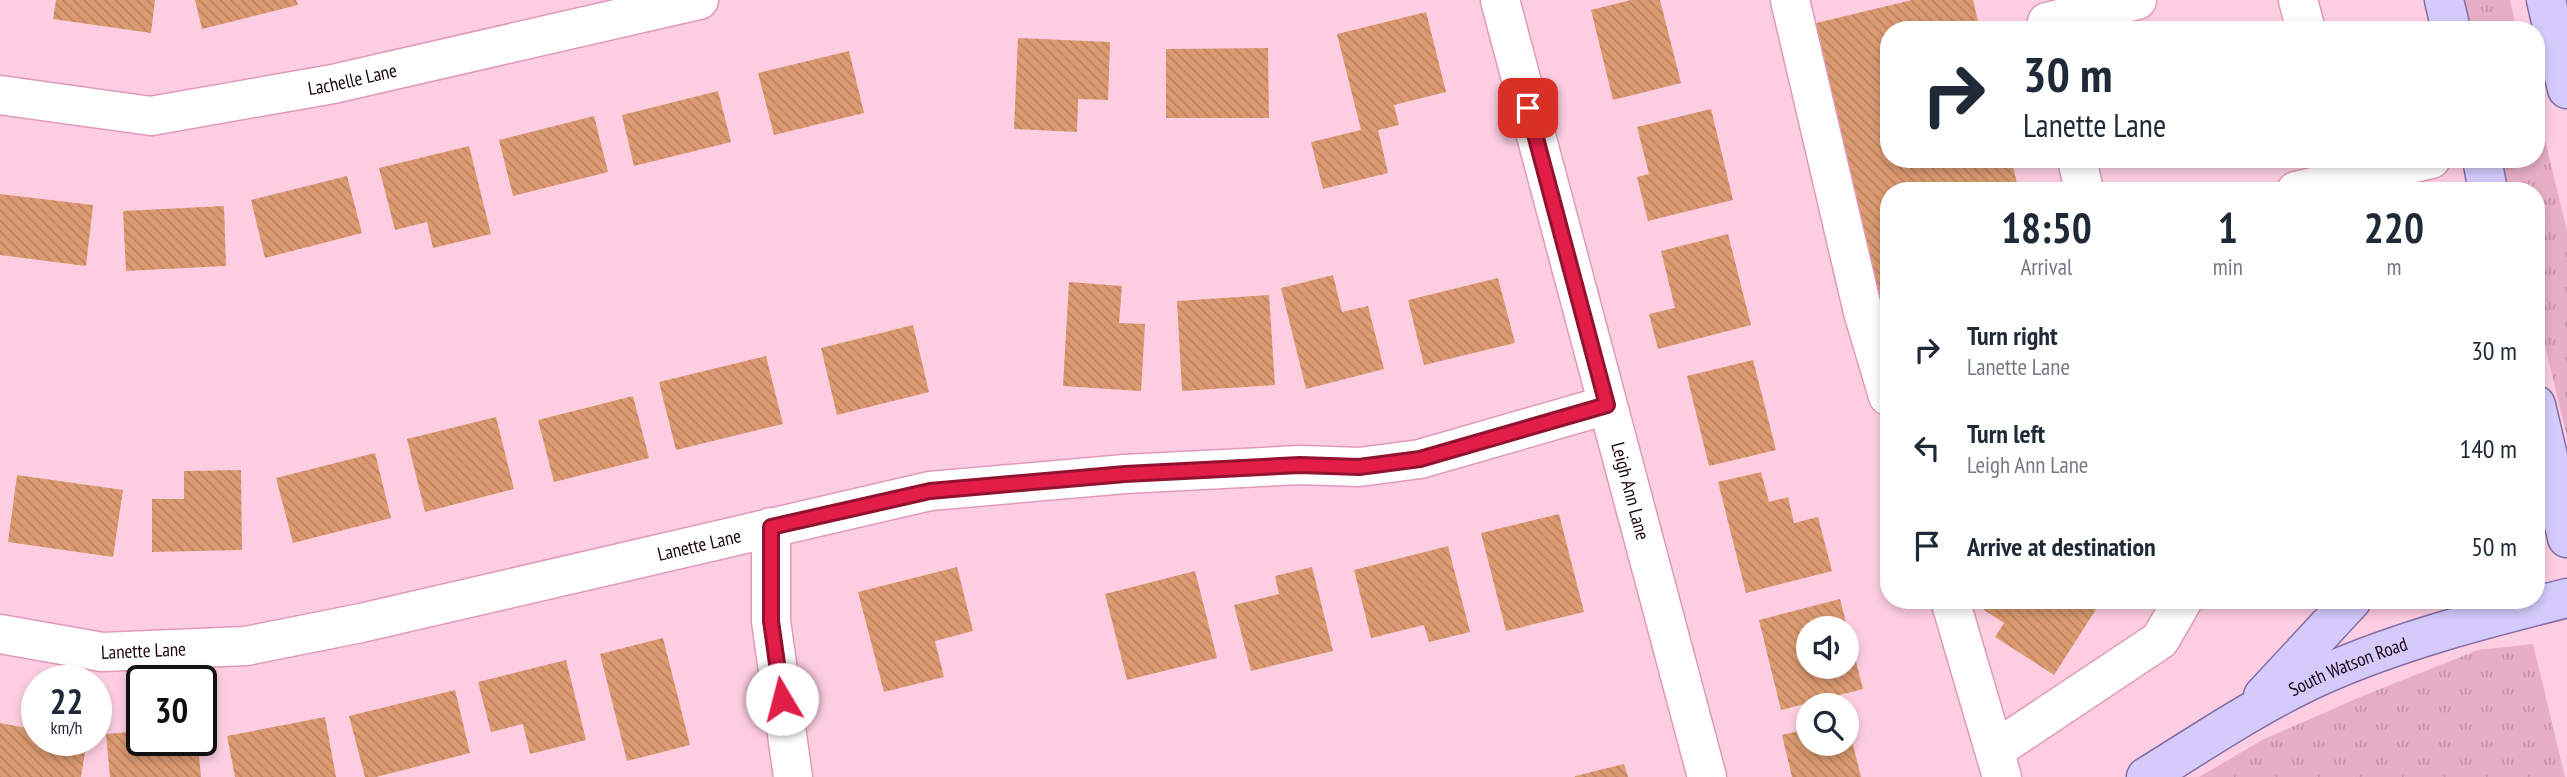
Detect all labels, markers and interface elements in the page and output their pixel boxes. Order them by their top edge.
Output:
text: 30 m [2023,42,2112,106]
icon: right [1908,49,1999,140]
street label: Lachelle Lane [306,58,399,100]
pin [1498,78,1558,138]
icon: arrive [1509,89,1547,127]
text: Lanette Lane [2023,104,2166,146]
text: 18:50 [2001,200,2092,255]
text: 1 [2218,200,2238,255]
text: 220 [2364,200,2424,255]
text: Arrival [2020,252,2072,281]
text: min [2213,252,2243,281]
text: m [2386,252,2401,281]
text: Turn right [1967,319,2058,352]
icon: right [1908,331,1946,369]
text: 30 m [2471,334,2517,367]
text: Lanette Lane [1967,352,2070,381]
text: Turn left [1967,417,2045,450]
icon: left [1908,429,1946,467]
text: 140 m [2459,432,2517,465]
street label: Leigh Ann Lane [1606,439,1655,543]
text: Leigh Ann Lane [1967,450,2088,479]
street label: Lanette Lane [655,523,743,566]
icon: arrive [1908,527,1946,565]
text: Arrive at destination [1967,530,2156,563]
text: 50 m [2471,530,2517,563]
map controls [1796,616,1859,756]
button: sound [1796,616,1859,679]
street label: South Watson Road [2284,631,2410,701]
street label: Lanette Lane [100,637,187,664]
position arrow [745,662,819,736]
speed limit sign: 30 [126,665,217,756]
text: 22 [50,678,83,724]
button: search [1796,693,1859,756]
text: km/h [51,716,82,739]

